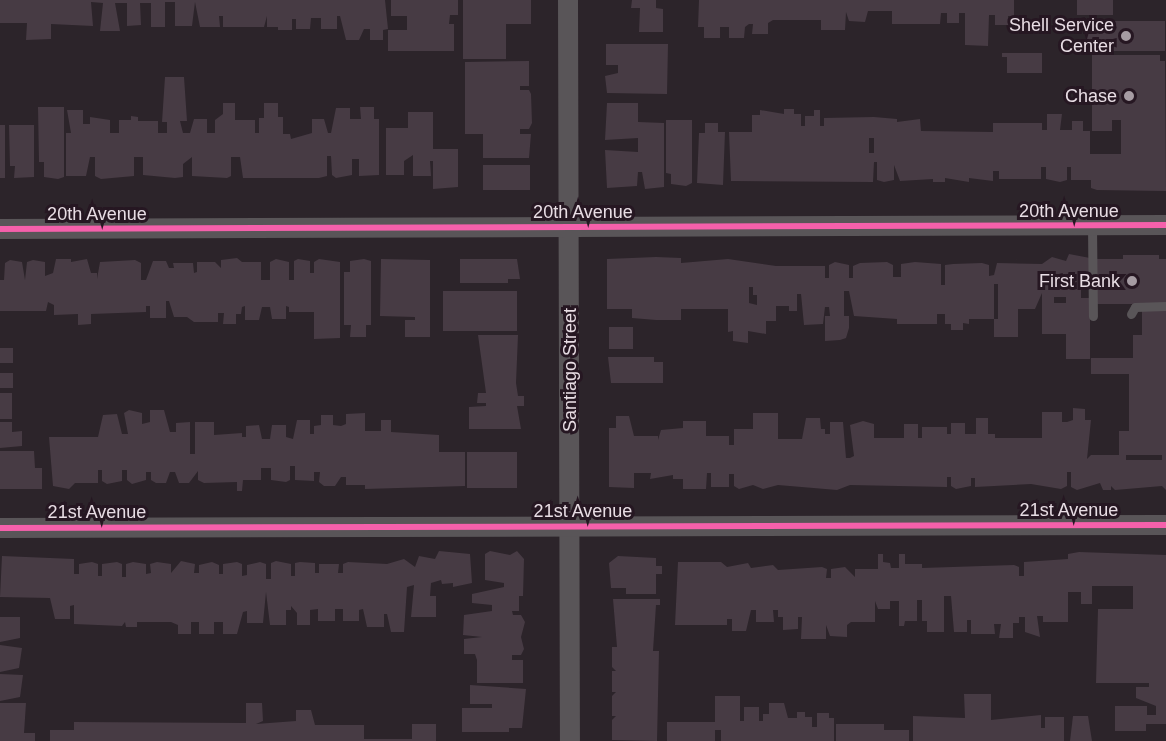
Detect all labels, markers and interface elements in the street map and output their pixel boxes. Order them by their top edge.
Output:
place label: Shell Service Center [1009,15,1114,57]
marker: Shell Service Center [1119,29,1133,43]
place label: Chase [1065,85,1117,107]
marker: Chase [1122,89,1136,103]
street label: 20th Avenue [1019,200,1119,222]
street label: 20th Avenue [533,201,633,223]
street label: 20th Avenue [47,203,147,225]
place label: First Bank [1039,270,1120,292]
marker: First Bank [1125,274,1139,288]
street label: Santiago Street [559,308,581,432]
street label: 21st Avenue [1019,499,1119,521]
street label: 21st Avenue [533,500,633,522]
street label: 21st Avenue [47,501,147,523]

